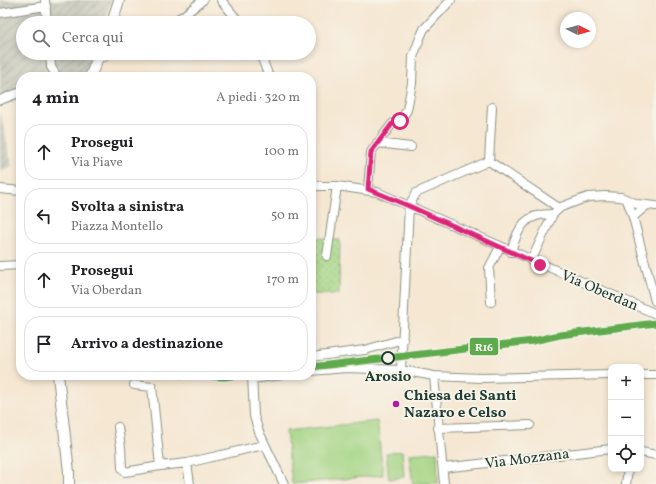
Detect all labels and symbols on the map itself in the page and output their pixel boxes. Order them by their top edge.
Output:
north arrow [560,12,596,48]
route start [391,112,409,130]
route end [531,256,549,274]
street label: Via Oberdan [558,266,641,317]
line badge: R16 [469,337,499,356]
text: R16 [475,341,493,356]
marker: Arosio [381,351,395,365]
place label: Arosio [365,367,412,388]
place label: Chiesa dei Santi Nazaro e Celso [404,386,517,424]
marker: Chiesa dei Santi Nazaro e Celso [391,399,401,409]
street label: Via Mozzana [484,444,571,475]

